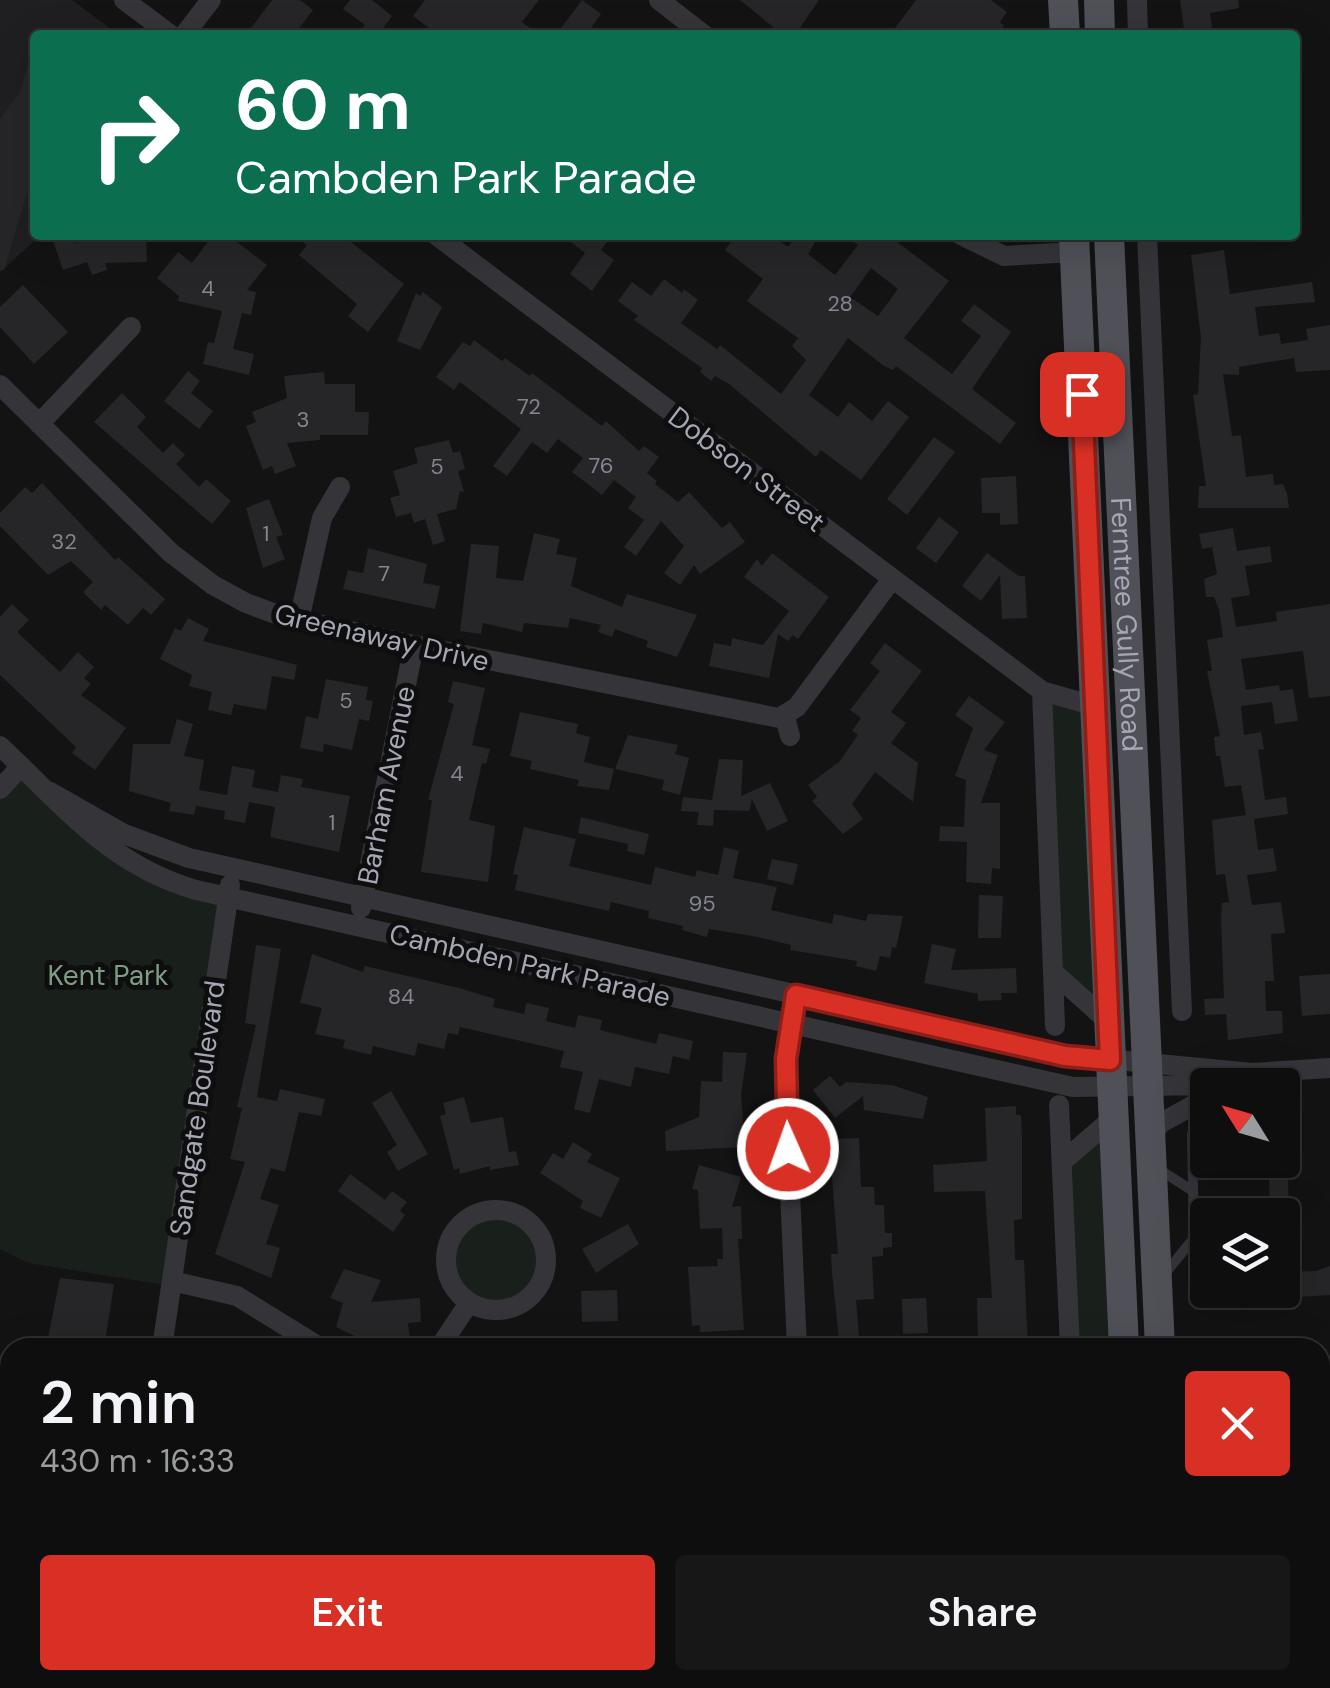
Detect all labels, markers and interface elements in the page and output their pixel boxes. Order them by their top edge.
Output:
text: 60 m [235,60,411,151]
icon: right [70,70,200,200]
text: Cambden Park Parade [235,148,697,207]
house number: 4 [201,274,215,303]
house number: 28 [827,289,853,318]
pin [1040,352,1125,437]
icon: arrive [1055,367,1110,422]
house number: 72 [517,392,541,421]
street label: Dobson Street [661,398,832,540]
house number: 3 [296,405,310,434]
house number: 76 [589,451,614,480]
house number: 5 [430,452,444,481]
street label: Ferntree Gully Road [1102,496,1151,753]
house number: 1 [263,519,269,548]
house number: 32 [51,527,77,556]
house number: 7 [378,559,390,588]
street label: Greenaway Drive [271,595,493,680]
street label: Barham Avenue [349,683,424,887]
house number: 5 [339,686,353,715]
house number: 4 [450,759,464,788]
house number: 1 [329,808,335,837]
house number: 95 [688,889,716,918]
street label: Cambden Park Parade [386,915,674,1016]
park label: Kent Park [47,957,169,994]
street label: Sandgate Boulevard [161,978,234,1238]
house number: 84 [388,982,414,1011]
north arrow [1190,1068,1300,1178]
map controls [1190,1068,1300,1308]
position arrow [736,1097,840,1201]
button: layers [1190,1198,1300,1308]
text: 2 min [40,1363,197,1442]
button: close [1185,1371,1290,1476]
text: 430 m · 16:33 [40,1440,235,1482]
button: Exit [40,1555,655,1670]
button: Share [675,1555,1290,1670]

